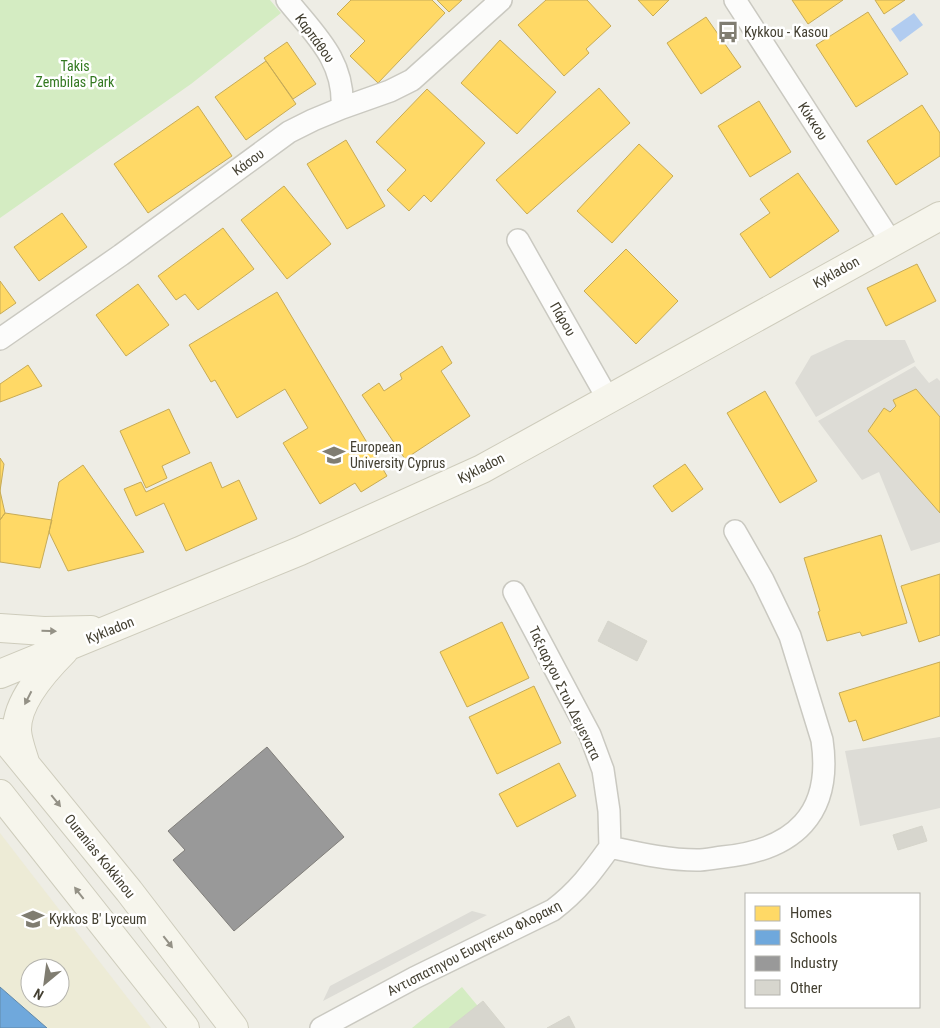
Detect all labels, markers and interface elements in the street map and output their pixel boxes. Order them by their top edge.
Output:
street label: Καρπάθου [292,11,338,66]
bus stop icon: Kykkou - Kasou [715,19,741,45]
place label: Kykkou - Kasou [744,24,828,40]
park label: Takis Zembilas Park [36,58,115,90]
street label: Κύκκου [795,99,831,143]
street label: Κάσου [229,145,267,179]
street label: Kykladon [810,253,862,291]
street label: Πάρου [547,299,579,339]
place label: European University Cyprus [350,439,445,471]
school or university icon: European University Cyprus [321,442,347,468]
street label: Kykladon [455,449,507,487]
street label: Kykladon [84,613,136,647]
street label: Ταξιαρχου Στυλ Δεμενατα [526,624,604,762]
one-way arrow [41,627,57,635]
one-way arrow [24,691,32,705]
one-way arrow [51,795,62,808]
street label: Ouranias Kokkinou [61,811,139,901]
one-way arrow [74,887,85,900]
legend [745,893,920,1008]
street label: Αντισπατηγου Ευαγγεκιο Φλορακη [384,897,564,999]
text: Homes [790,904,832,922]
school or university icon: Kykkos B' Lyceum [20,906,46,932]
place label: Kykkos B' Lyceum [49,911,147,927]
text: Schools [790,929,837,947]
one-way arrow [163,935,174,948]
text: Industry [790,954,838,972]
north arrow [20,958,70,1008]
text: Other [790,979,823,997]
text: N [31,985,46,1003]

